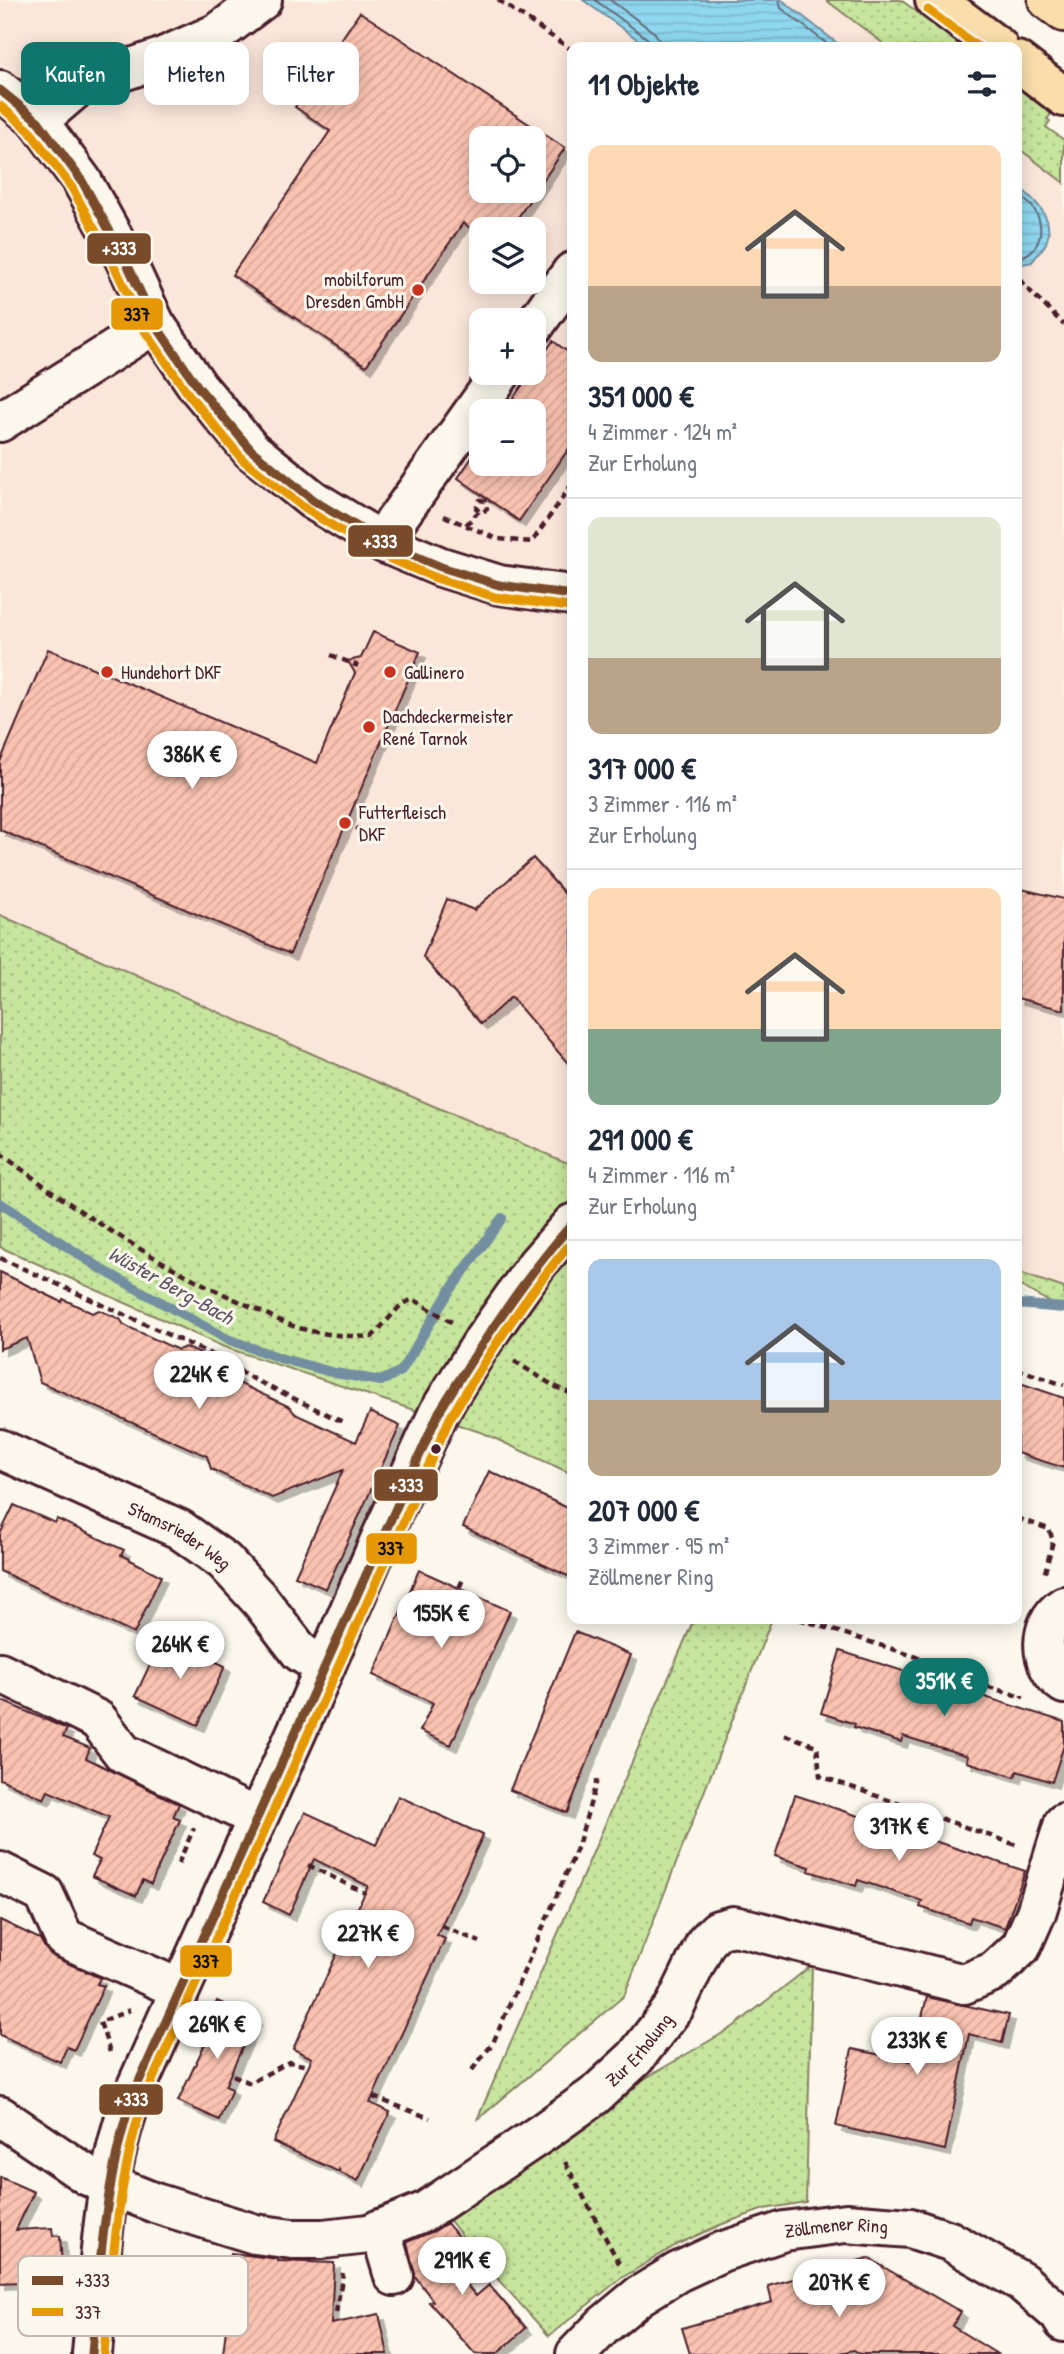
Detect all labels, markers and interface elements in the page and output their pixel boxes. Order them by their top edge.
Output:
chip: Kaufen [21,42,130,105]
chip: Mieten [144,42,249,105]
chip: Filter [263,42,359,105]
text: 11 Objekte [588,64,699,104]
icon: filters [963,65,1001,103]
map controls [469,126,546,476]
button: locate [469,126,546,203]
icon: home [732,191,858,317]
button: layers [469,217,546,294]
line badge: +333 [86,232,152,265]
text: +333 [102,235,137,261]
place label: mobilforum Dresden GmbH [306,266,404,314]
marker: mobilforum Dresden GmbH [410,282,426,298]
line badge: 337 [110,297,164,331]
text: 337 [124,301,150,327]
button: + [469,308,546,385]
text: 351 000 € [588,376,694,416]
button: − [469,399,546,476]
text: 4 Zimmer · 124 m² [588,416,737,447]
text: Zur Erholung [588,447,697,478]
line badge: +333 [347,524,414,558]
text: +333 [363,528,398,554]
icon: home [732,563,858,689]
place label: Hundehort DKF [121,659,222,685]
place label: Gallinero [404,659,464,685]
marker: Hundehort DKF [99,664,115,680]
marker: Gallinero [382,664,398,680]
place label: Dachdeckermeister René Tarnok [383,703,514,751]
marker: Dachdeckermeister René Tarnok [361,719,377,735]
pin: 386K € [135,732,249,791]
text: 386K € [163,738,221,769]
text: 317 000 € [588,748,696,788]
text: 3 Zimmer · 116 m² [588,788,737,819]
place label: Futterfleisch DKF [358,799,446,847]
marker: Futterfleisch DKF [337,815,353,831]
text: Zur Erholung [588,819,697,850]
icon: home [732,934,858,1060]
text: 291 000 € [588,1119,693,1159]
text: 4 Zimmer · 116 m² [588,1159,735,1190]
text: Zur Erholung [588,1190,697,1221]
water label: Wüster Berg-Bach [103,1239,240,1332]
icon: home [732,1305,858,1431]
pin: 224K € [142,1352,256,1411]
text: 224K € [170,1358,228,1389]
unlabelled marker [429,1442,443,1456]
line badge: +333 [373,1468,439,1502]
text: +333 [389,1472,424,1498]
text: 207 000 € [588,1490,699,1530]
street label: Stamsrieder Weg [124,1495,238,1575]
text: 3 Zimmer · 95 m² [588,1530,729,1561]
line badge: 337 [365,1532,418,1565]
text: 337 [378,1535,404,1561]
text: Zöllmener Ring [588,1561,714,1592]
pin: 155K € [384,1590,498,1650]
text: 155K € [413,1597,469,1628]
pin: 264K € [123,1622,237,1681]
text: 264K € [152,1628,208,1659]
pin: 351K € [887,1658,1001,1718]
text: 351K € [916,1665,972,1696]
pin: 317K € [842,1804,956,1863]
text: 317K € [870,1810,928,1841]
pin: 227K € [311,1910,425,1970]
text: 227K € [337,1917,399,1948]
line badge: 337 [179,1944,233,1978]
text: 337 [193,1948,219,1974]
pin: 269K € [160,2002,274,2061]
street label: Zur Erholung [600,2007,678,2092]
text: 269K € [189,2008,245,2039]
pin: 233K € [860,2018,974,2077]
text: 233K € [887,2024,947,2055]
line badge: +333 [98,2083,164,2116]
text: +333 [114,2086,149,2112]
street label: Zöllmener Ring [783,2210,889,2244]
pin: 291K € [405,2238,519,2297]
text: 291K € [434,2244,490,2275]
legend [18,2256,248,2336]
pin: 207K € [782,2260,896,2319]
text: 207K € [809,2266,869,2297]
text: +333 [75,2267,110,2293]
text: 337 [75,2299,101,2325]

